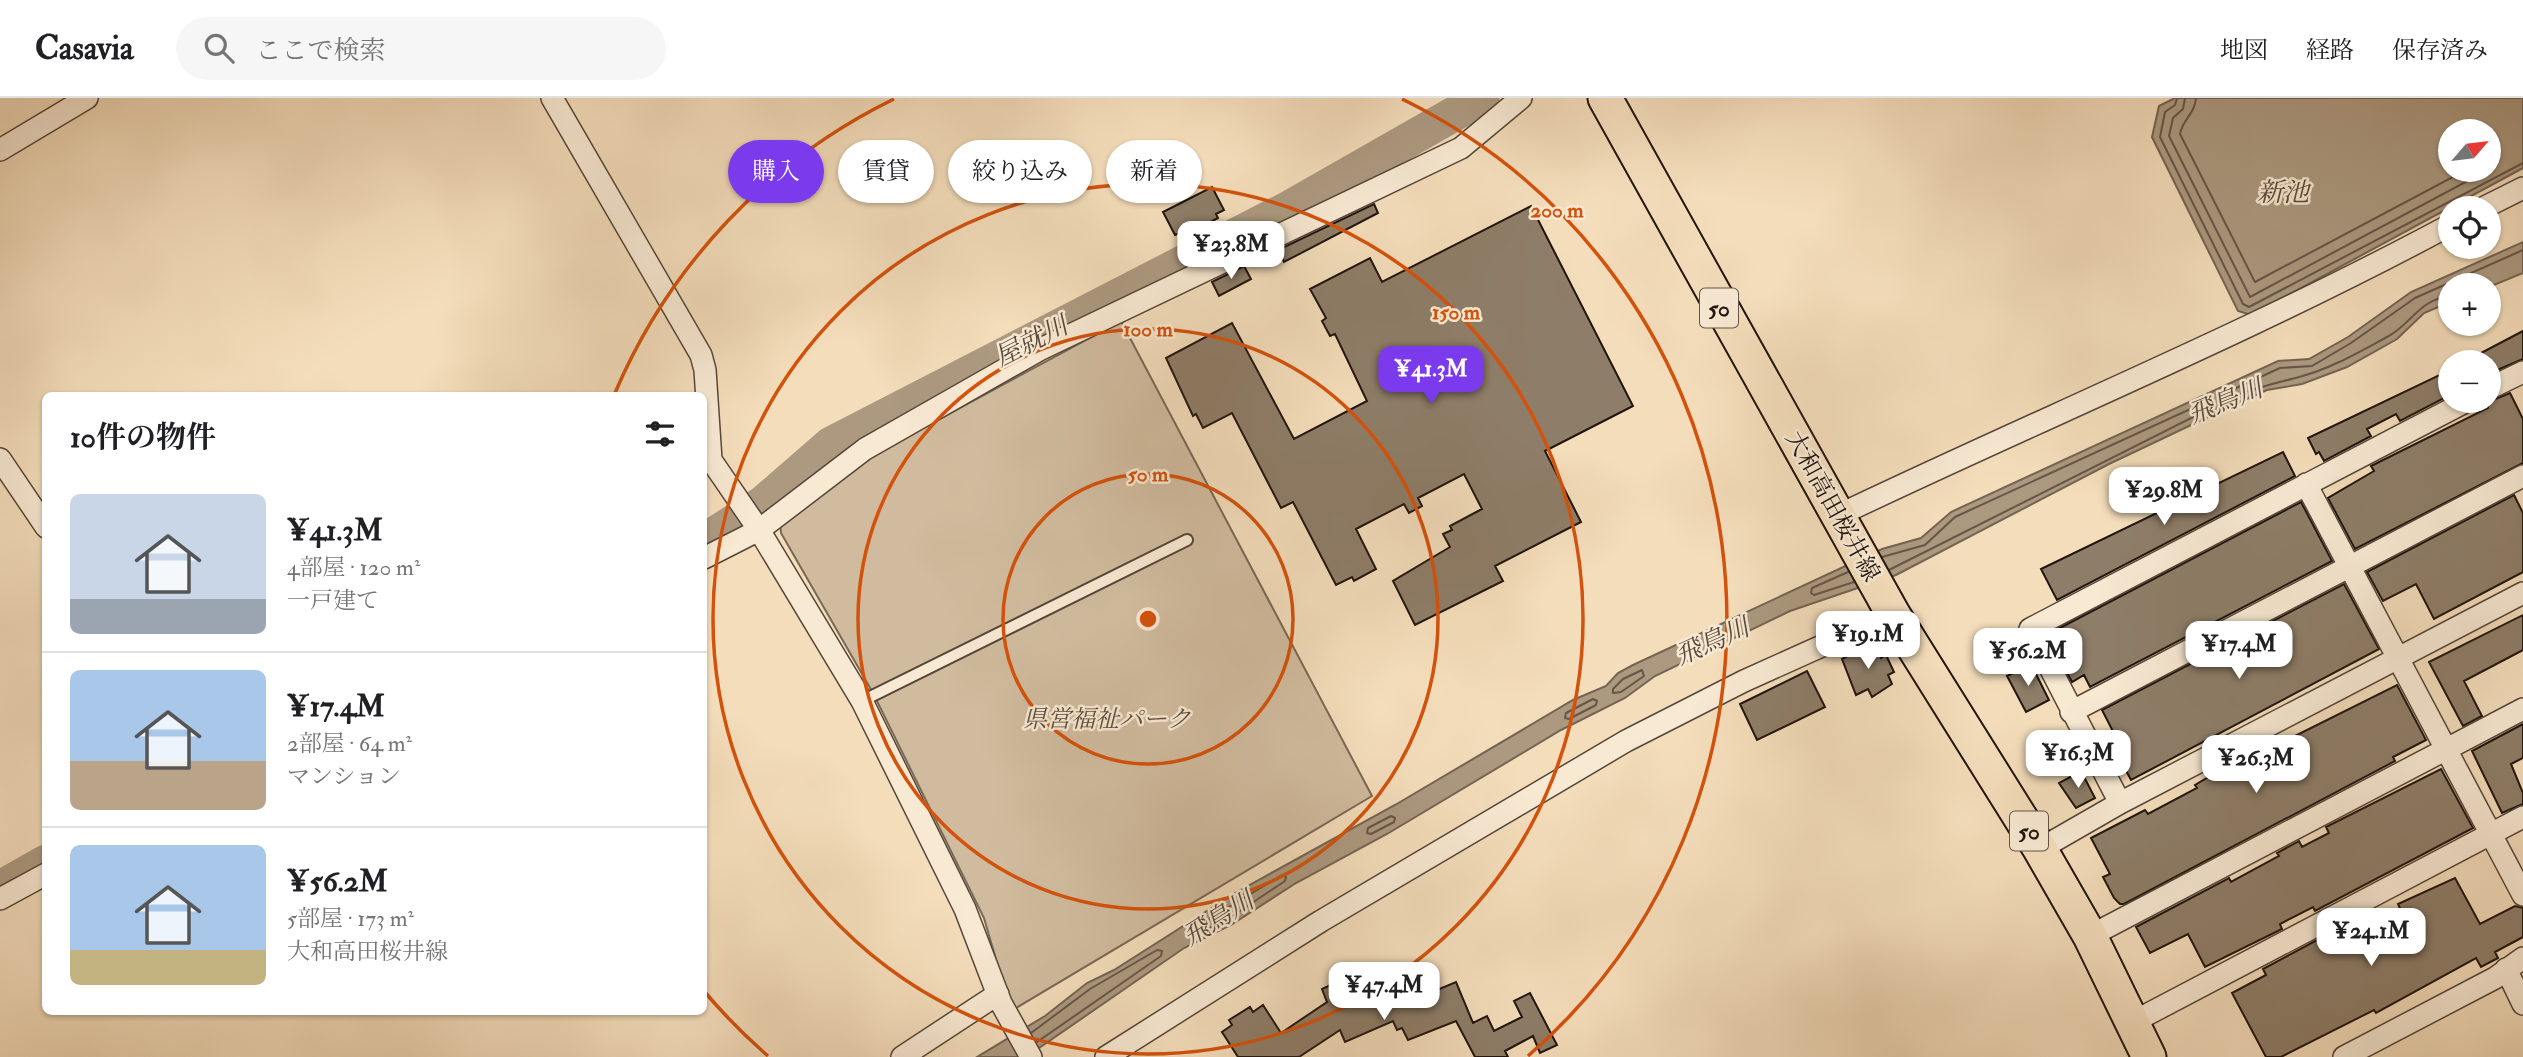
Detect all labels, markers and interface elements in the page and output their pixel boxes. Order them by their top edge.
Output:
search box [176,17,666,80]
text: Casavia [35,28,134,69]
icon: search [200,29,238,67]
text: ここで検索 [256,35,386,67]
text: 地図 [2220,35,2268,66]
text: 経路 [2306,35,2354,66]
text: 保存済み [2392,35,2488,66]
north arrow [2438,119,2501,182]
map controls [2438,119,2501,413]
chip: 購入 [728,140,824,203]
chip: 賃貸 [838,140,934,203]
chip: 絞り込み [948,140,1092,203]
chip: 新着 [1106,140,1202,203]
water label: 新池 [2257,177,2312,209]
button: locate [2438,196,2501,259]
text: 200 m [1531,197,1584,224]
pin: ¥23.8M [1174,222,1288,281]
text: ¥23.8M [1193,229,1269,258]
button: + [2438,273,2501,336]
road number: 50 [1700,288,1738,328]
text: 150 m [1432,299,1481,326]
water label: 屋就川 [989,309,1076,374]
text: 100 m [1123,316,1174,343]
pin: ¥41.3M [1374,346,1488,406]
button: − [2438,350,2501,413]
text: ¥41.3M [1394,354,1468,383]
water label: 飛鳥川 [2183,371,2270,431]
icon: filters [641,415,679,453]
text: 10件の物件 [70,419,216,456]
street label: 大和高田桜井線 [1778,425,1887,587]
text: 50 m [1128,461,1169,488]
pin: ¥29.8M [2107,468,2221,527]
text: ¥29.8M [2125,475,2203,504]
text: ¥41.3M [287,512,383,549]
icon: home [126,522,210,606]
text: 4部屋 · 120 m² [287,553,420,582]
text: 一戸建て [287,586,379,615]
centre of rings [1136,607,1160,631]
water label: 飛鳥川 [1670,610,1757,672]
pin: ¥19.1M [1811,612,1925,671]
text: ¥19.1M [1832,619,1904,648]
pin: ¥17.4M [2182,622,2296,681]
pin: ¥56.2M [1971,628,2085,688]
text: ¥17.4M [2201,629,2277,658]
text: ¥56.2M [1989,636,2067,665]
text: ¥17.4M [287,688,385,725]
icon: home [126,698,210,782]
park label: 県営福祉パーク [1023,704,1191,735]
text: 2部屋 · 64 m² [287,729,412,758]
pin: ¥16.3M [2021,730,2135,790]
pin: ¥26.3M [2199,736,2313,795]
text: ¥16.3M [2042,738,2114,767]
text: ¥26.3M [2218,743,2294,772]
text: マンション [287,762,401,791]
road number: 50 [2010,811,2048,850]
text: ¥56.2M [287,863,388,900]
icon: home [126,873,210,957]
water label: 飛鳥川 [1177,883,1263,953]
text: 5部屋 · 173 m² [287,904,414,933]
pin: ¥24.1M [2314,908,2428,968]
text: ¥24.1M [2333,916,2409,945]
text: 大和高田桜井線 [287,937,448,966]
pin: ¥47.4M [1327,962,1441,1022]
text: ¥47.4M [1345,970,1423,999]

